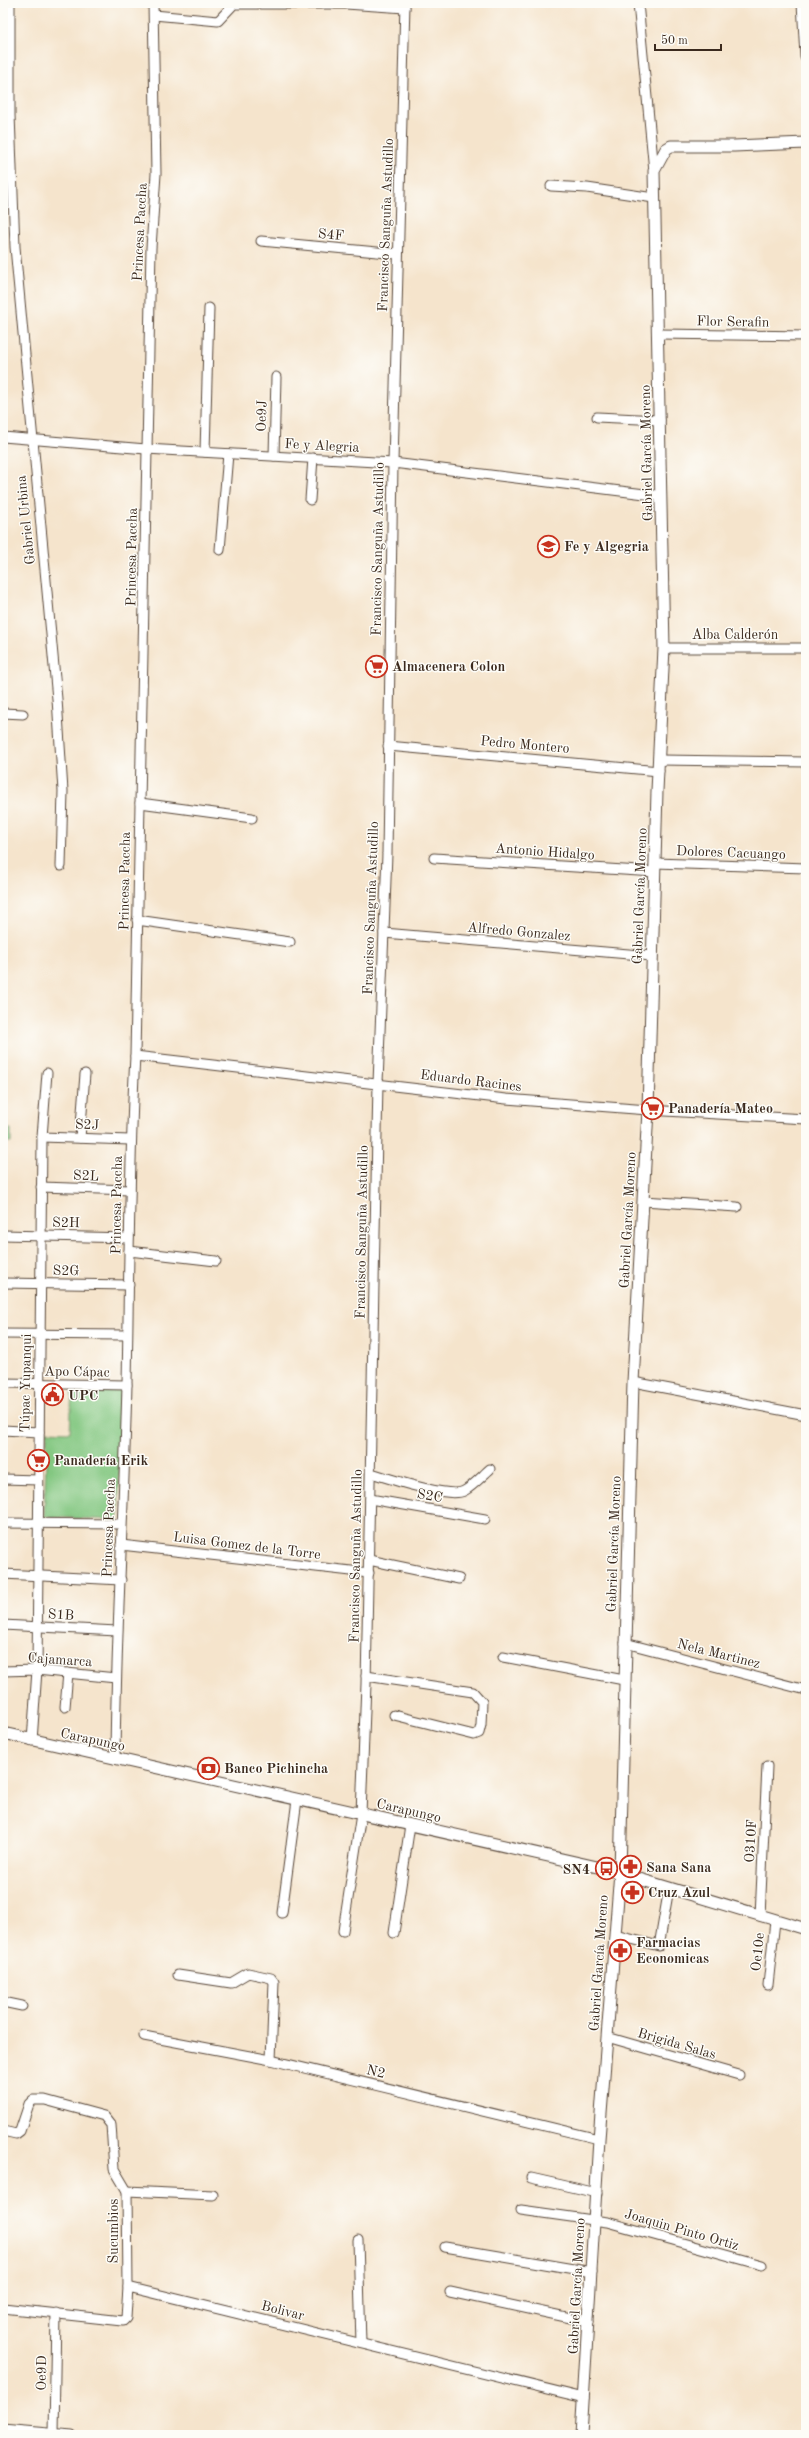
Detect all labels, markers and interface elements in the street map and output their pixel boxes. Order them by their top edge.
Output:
scale bar [655,26,721,52]
text: 50 m [661,34,688,47]
street label: Francisco Sanguña Astudillo [376,138,396,312]
street label: Princesa Paccha [130,182,150,282]
street label: S4F [317,227,345,243]
street label: Flor Serafin [697,314,770,330]
street label: Gabriel García Moreno [639,384,655,521]
street label: Oe9J [254,399,270,432]
street label: Fe y Alegria [284,437,360,455]
street label: Francisco Sanguña Astudillo [369,462,387,636]
street label: Gabriel Urbina [14,474,38,565]
street label: Princesa Paccha [124,508,140,606]
school or university icon: Fe y Algegria [536,533,562,559]
place label: Fe y Algegria [564,540,649,554]
street label: Alba Calderón [692,628,779,642]
supermarket icon: Almacenera Colon [364,653,390,679]
place label: Almacenera Colon [392,660,506,674]
street label: Pedro Montero [480,734,570,756]
street label: Francisco Sanguña Astudillo [361,821,381,995]
street label: Gabriel García Moreno [631,827,649,965]
street label: Princesa Paccha [117,832,133,930]
street label: Antonio Hidalgo [495,842,595,862]
street label: Dolores Cacuango [676,844,786,862]
street label: Alfredo Gonzalez [467,921,571,943]
street label: Eduardo Racines [419,1068,522,1094]
supermarket icon: Panadería Mateo [639,1095,665,1121]
place label: Panadería Mateo [668,1102,773,1116]
street label: S2J [75,1118,100,1132]
street label: Francisco Sanguña Astudillo [353,1145,371,1319]
street label: Gabriel García Moreno [617,1151,639,1289]
street label: Princesa Paccha [109,1156,125,1254]
street label: S2L [73,1169,99,1183]
street label: S2H [52,1216,80,1230]
street label: S2G [52,1264,80,1278]
street label: Túpac Yupanqui [18,1333,34,1433]
street label: Apo Cápac [44,1364,110,1380]
public building icon: UPC [39,1382,65,1408]
place label: UPC [68,1389,98,1403]
supermarket icon: Panadería Erik [25,1447,51,1473]
place label: Panadería Erik [54,1454,148,1468]
street label: Francisco Sanguña Astudillo [347,1469,365,1643]
street label: Gabriel García Moreno [605,1475,623,1613]
street label: Princesa Paccha [100,1478,118,1578]
street label: S2C [416,1487,444,1505]
street label: Luisa Gomez de la Torre [172,1530,321,1562]
street label: S1B [47,1607,75,1623]
street label: Nela Martinez [676,1637,762,1671]
street label: Cajamarca [27,1651,93,1669]
street label: Carapungo [59,1726,126,1754]
bank icon: Banco Pichincha [195,1755,221,1781]
place label: Banco Pichincha [224,1762,328,1776]
street label: Carapungo [375,1797,442,1825]
street label: O310F [743,1819,759,1863]
pharmacy icon: Sana Sana [618,1854,644,1880]
bus stop icon: SN4 [593,1856,619,1882]
place label: Sana Sana [646,1861,711,1875]
place label: SN4 [563,1863,590,1877]
pharmacy icon: Cruz Azul [619,1879,645,1905]
place label: Cruz Azul [648,1886,710,1900]
street label: Gabriel García Moreno [587,1894,611,2032]
street label: Oe10e [749,1932,767,1972]
place label: Farmacias Economicas [636,1936,709,1966]
pharmacy icon: Farmacias Economicas [608,1937,634,1963]
street label: Brigida Salas [636,2026,718,2062]
street label: N2 [365,2063,387,2081]
street label: Sucumbios [107,2199,121,2263]
street label: Joaquin Pinto Ortiz [623,2207,740,2253]
street label: Gabriel García Moreno [566,2217,588,2355]
street label: Bolivar [260,2299,306,2323]
street label: Oe9D [35,2355,49,2391]

